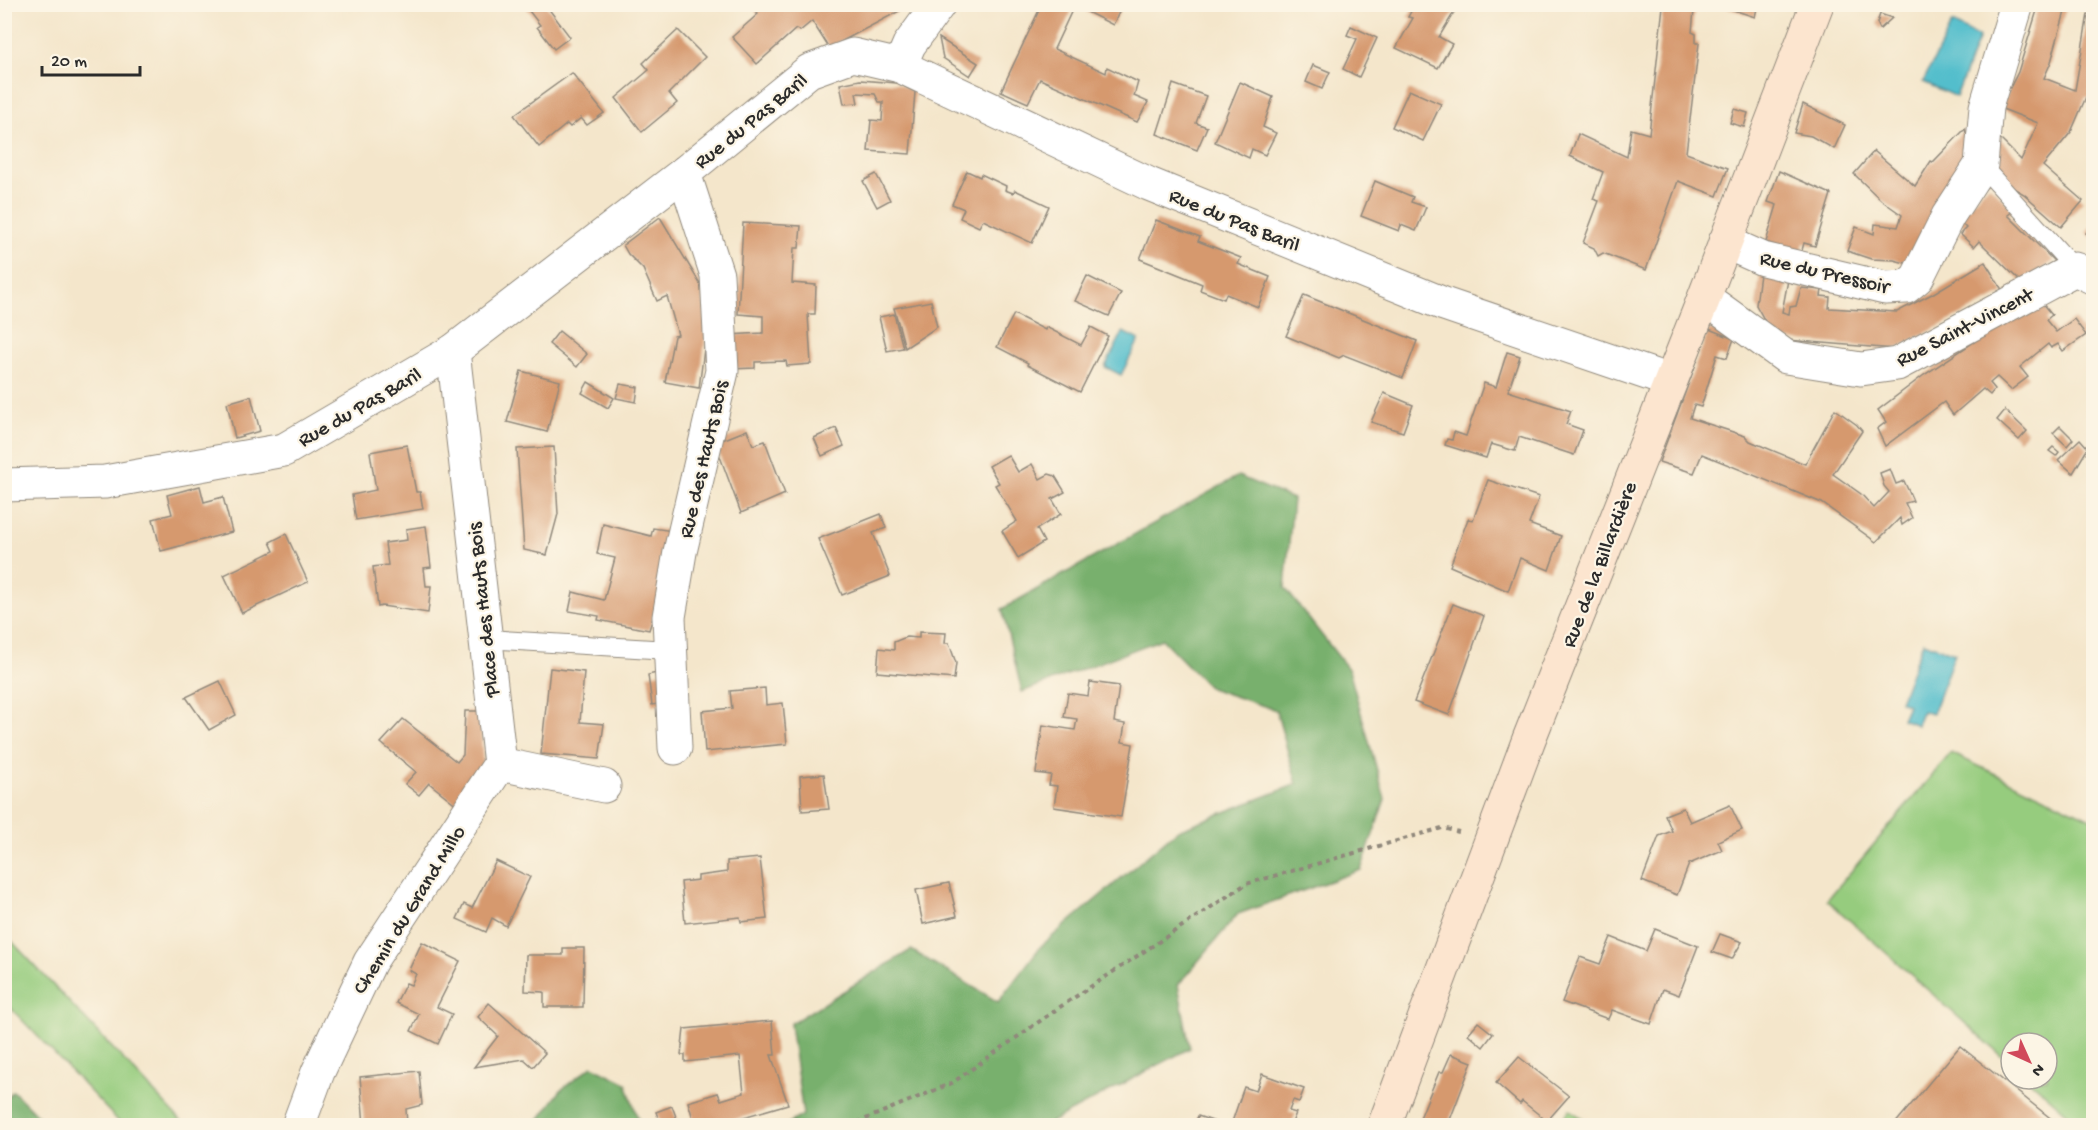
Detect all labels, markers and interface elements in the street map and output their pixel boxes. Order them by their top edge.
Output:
scale bar [42,39,140,77]
text: 20 m [51,52,87,73]
street label: Rue du Pas Baril [690,69,814,176]
street label: Rue du Pas Baril [1165,185,1303,260]
street label: Rue du Pressoir [1757,247,1893,302]
street label: Rue Saint-Vincent [1893,283,2040,374]
street label: Rue du Pas Baril [294,364,427,455]
street label: Rue des Hauts Bois [675,377,736,541]
street label: Rue de la Billardière [1558,478,1645,652]
street label: Place des Hauts Bois [464,520,507,699]
street label: Chemin du Grand Millo [349,822,473,1000]
north arrow [1999,1031,2059,1091]
text: N [2026,1059,2048,1080]

